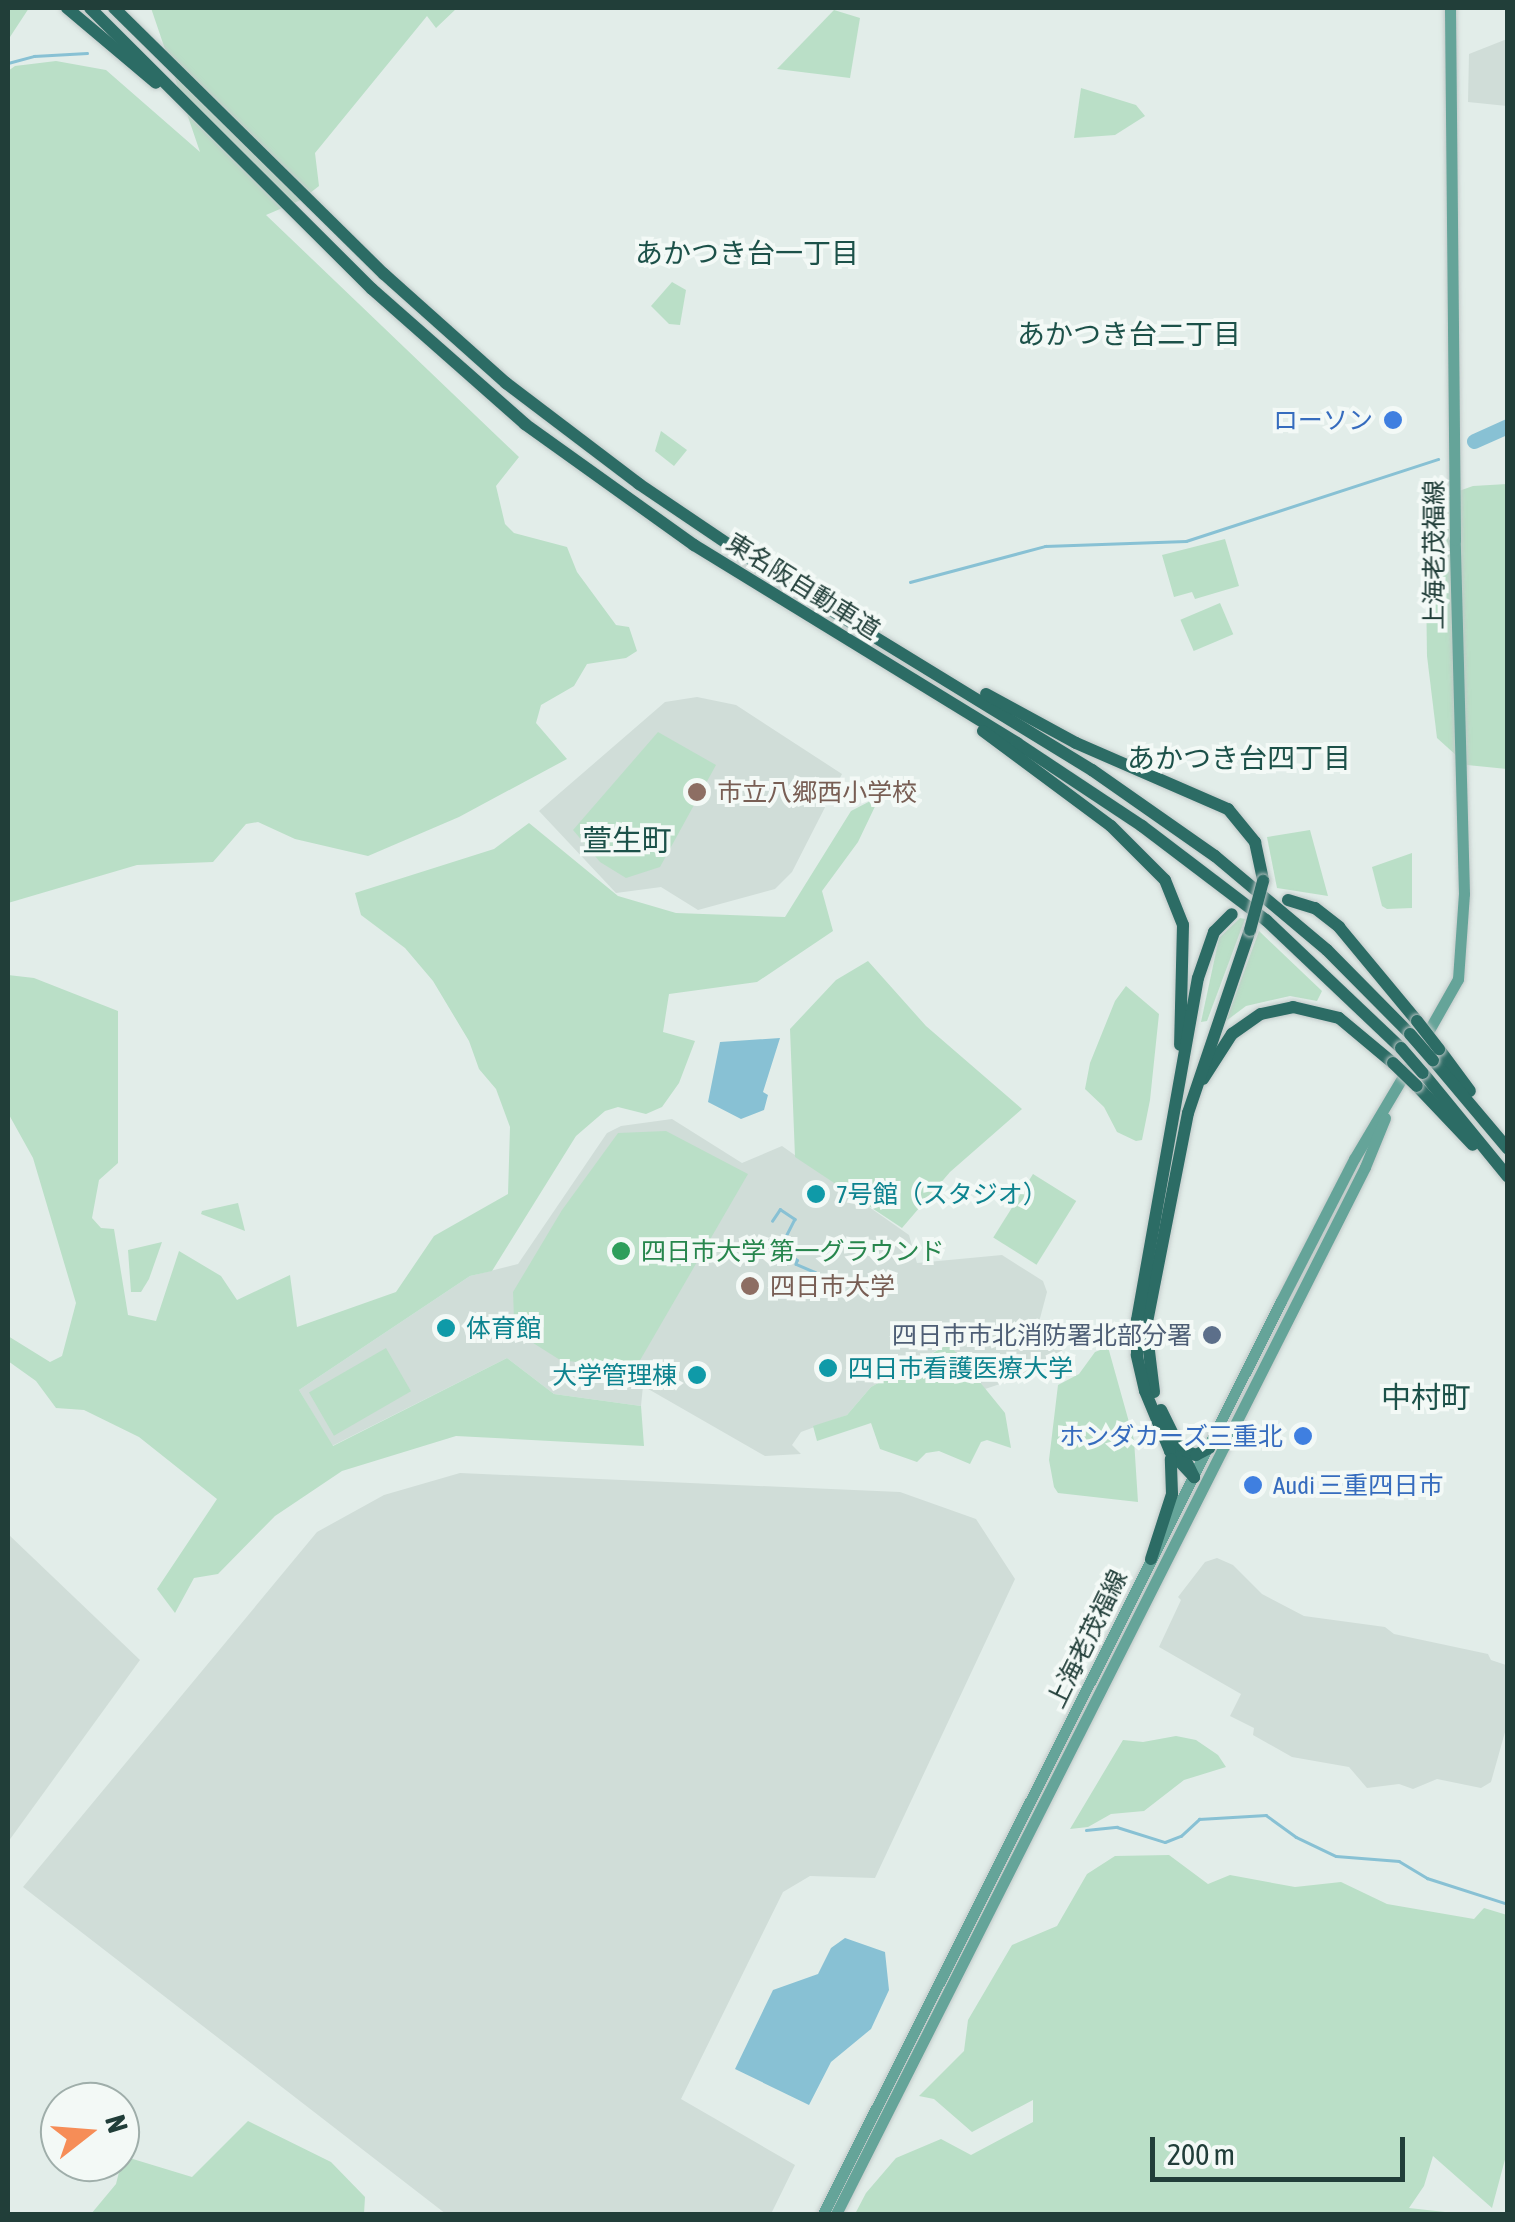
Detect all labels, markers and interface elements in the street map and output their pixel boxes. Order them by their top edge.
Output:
district label: あかつき台一丁目 [635,236,859,270]
district label: あかつき台二丁目 [1017,317,1241,351]
place label: ローソン [1273,405,1373,435]
marker: ローソン [1382,409,1404,431]
street label: 上海老茂福線 [1419,480,1449,630]
street label: 東名阪自動車道 [721,527,885,645]
district label: あかつき台四丁目 [1127,741,1351,775]
place label: 市立八郷西小学校 [717,777,917,807]
marker: 市立八郷西小学校 [686,781,708,803]
district label: 萱生町 [582,822,672,858]
place label: 7号館（スタジオ） [836,1179,1048,1209]
marker: 7号館（スタジオ） [805,1183,827,1205]
place label: 四日市大学 第一グラウンド [641,1236,944,1266]
marker: 四日市大学 第一グラウンド [610,1240,632,1262]
place label: 四日市大学 [770,1271,895,1301]
marker: 四日市大学 [739,1275,761,1297]
place label: 体育館 [466,1313,541,1343]
marker: 体育館 [435,1317,457,1339]
place label: 四日市市北消防署北部分署 [892,1320,1192,1350]
marker: 四日市市北消防署北部分署 [1201,1324,1223,1346]
place label: 四日市看護医療大学 [848,1353,1073,1383]
marker: 四日市看護医療大学 [817,1357,839,1379]
place label: 大学管理棟 [552,1360,677,1390]
marker: 大学管理棟 [686,1364,708,1386]
district label: 中村町 [1381,1379,1471,1415]
place label: ホンダカーズ三重北 [1058,1421,1283,1451]
marker: ホンダカーズ三重北 [1292,1425,1314,1447]
place label: Audi 三重四日市 [1273,1470,1443,1500]
marker: Audi 三重四日市 [1242,1474,1264,1496]
street label: 上海老茂福線 [1041,1565,1133,1713]
north arrow [40,2082,140,2182]
text: N [99,2111,134,2136]
scale bar [1155,2117,1410,2179]
text: 200 m [1167,2137,1235,2171]

